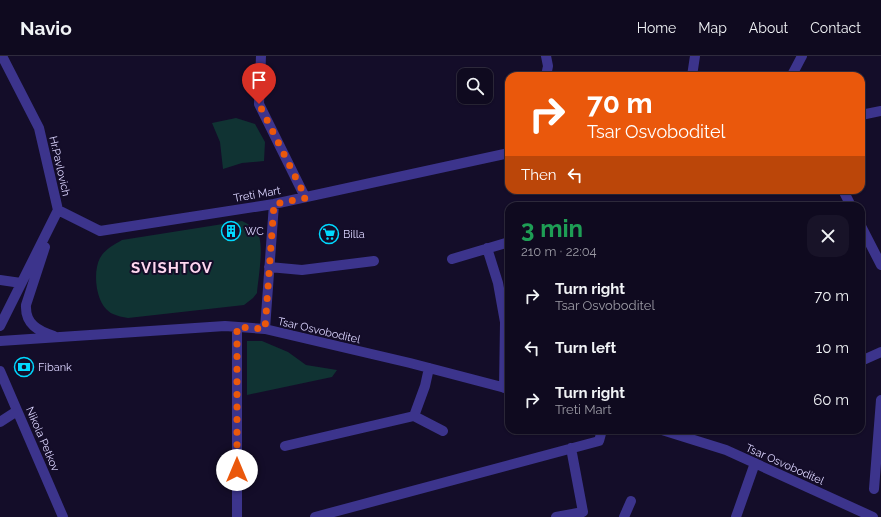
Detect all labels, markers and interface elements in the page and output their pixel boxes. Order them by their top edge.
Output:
text: Navio [20,17,72,39]
text: Home [637,20,676,36]
text: Map [698,20,727,36]
text: About [749,20,788,36]
text: Contact [810,20,861,36]
pin [242,63,276,104]
map controls [457,68,493,104]
button: search [457,68,493,104]
icon: arrive [248,69,270,91]
text: 70 m [587,87,653,120]
icon: right [521,88,573,140]
text: Tsar Osvoboditel [587,121,725,142]
street label: Hr.Pavlovich [46,135,73,198]
icon: left [564,164,586,186]
text: Then [521,166,556,184]
street label: Treti Mart [232,184,282,205]
text: 3 min [521,214,583,243]
button: close [807,215,849,257]
building icon: WC [220,220,242,242]
supermarket icon: Billa [318,223,340,245]
place label: WC [245,225,264,238]
place label: Billa [343,228,365,241]
text: 210 m · 22:04 [521,244,597,259]
district label: SVISHTOV [131,259,213,277]
text: Turn right [555,280,625,298]
icon: right [521,285,543,307]
text: 70 m [814,287,849,305]
text: Tsar Osvoboditel [555,298,655,313]
street label: Tsar Osvoboditel [276,315,362,346]
icon: left [521,337,543,359]
text: Turn left [555,339,616,357]
text: 10 m [816,339,849,357]
bank icon: Fibank [13,356,35,378]
place label: Fibank [38,361,72,374]
text: Turn right [555,384,625,402]
icon: right [521,389,543,411]
text: 60 m [813,391,849,409]
text: Treti Mart [555,402,612,417]
street label: Nikola Petkov [23,405,62,474]
street label: Tsar Osvoboditel [744,441,826,488]
position arrow [216,449,258,491]

